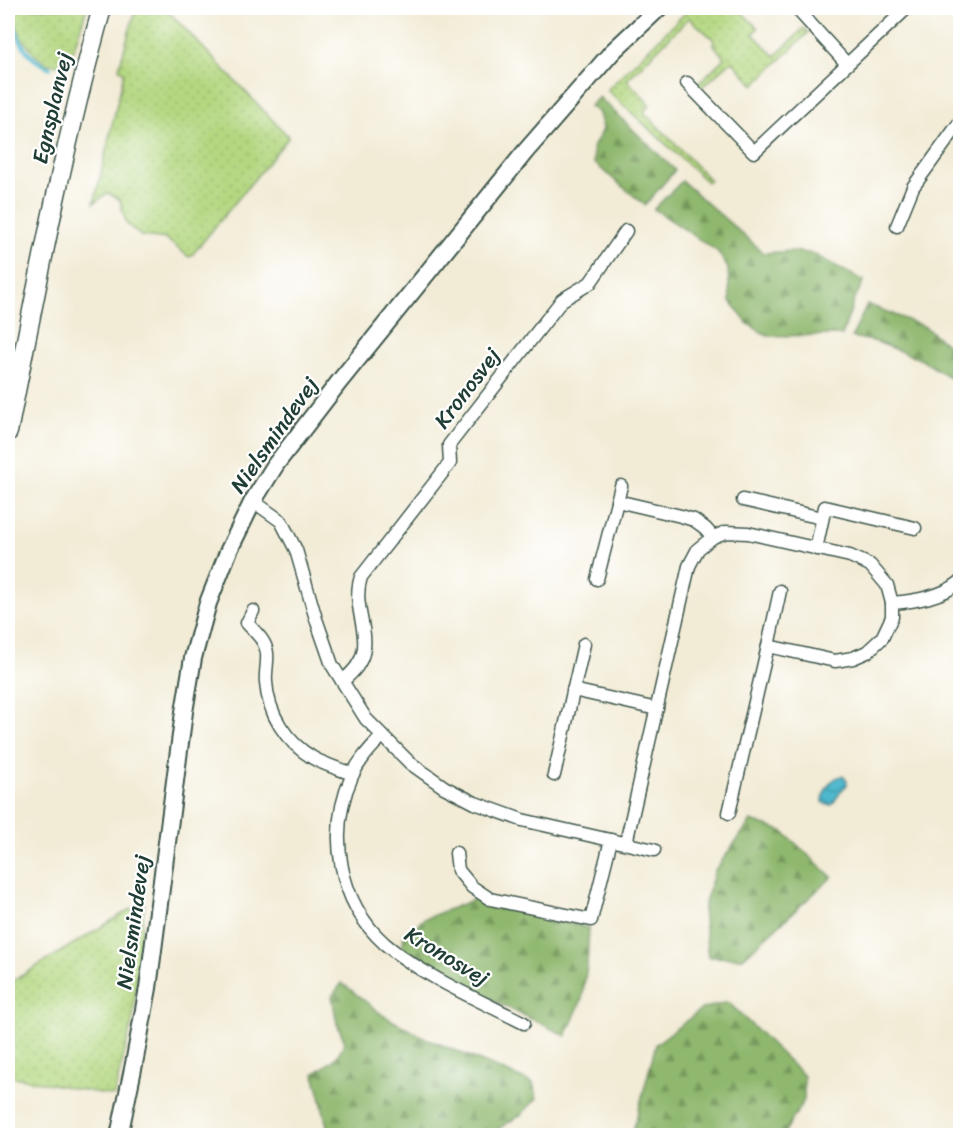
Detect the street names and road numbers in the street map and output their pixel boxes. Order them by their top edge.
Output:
street label: Egnsplanvej [20,47,84,168]
street label: Kronosvej [423,338,511,437]
street label: Nielsmindevej [219,368,329,502]
street label: Nielsmindevej [104,851,162,992]
street label: Kronosvej [397,915,498,997]

